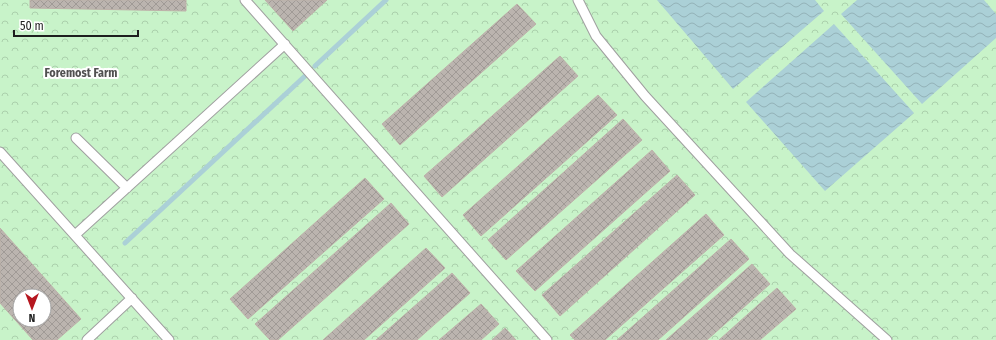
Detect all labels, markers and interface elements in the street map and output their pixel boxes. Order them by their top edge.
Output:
scale bar [14,12,138,38]
text: 50 m [20,19,44,33]
district label: Foremost Farm [44,66,118,80]
north arrow [12,288,52,328]
text: N [29,311,35,324]

